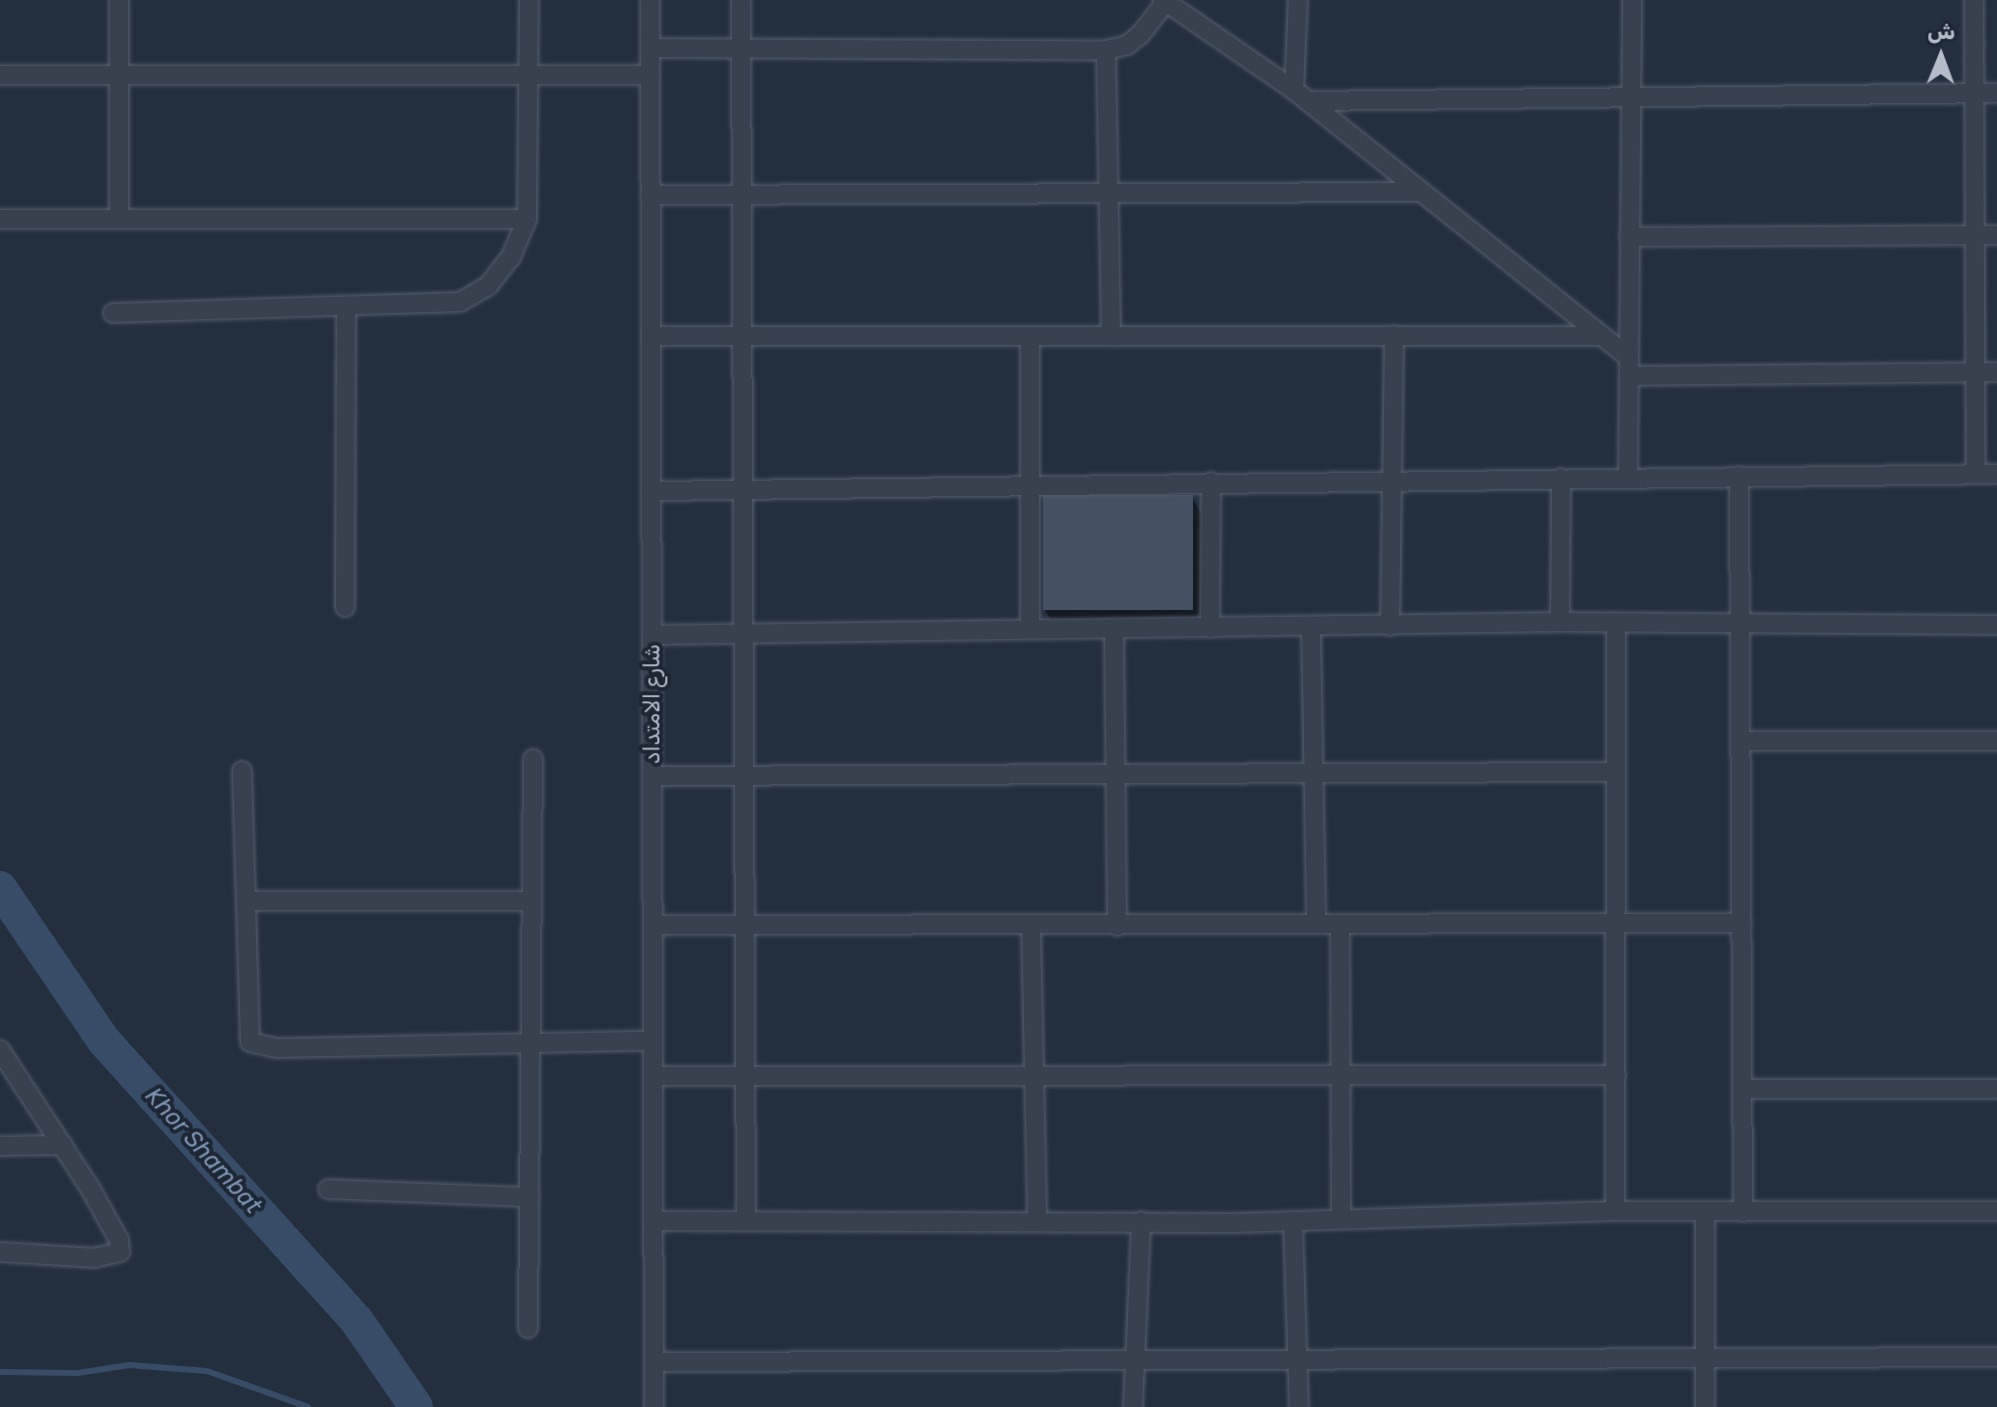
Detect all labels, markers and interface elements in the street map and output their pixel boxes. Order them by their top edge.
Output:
north arrow [1901,16,1981,96]
text: ش [1927,18,1956,45]
street label: شارع الامتداد [639,644,665,764]
water label: Khor Shambat [139,1082,267,1220]

